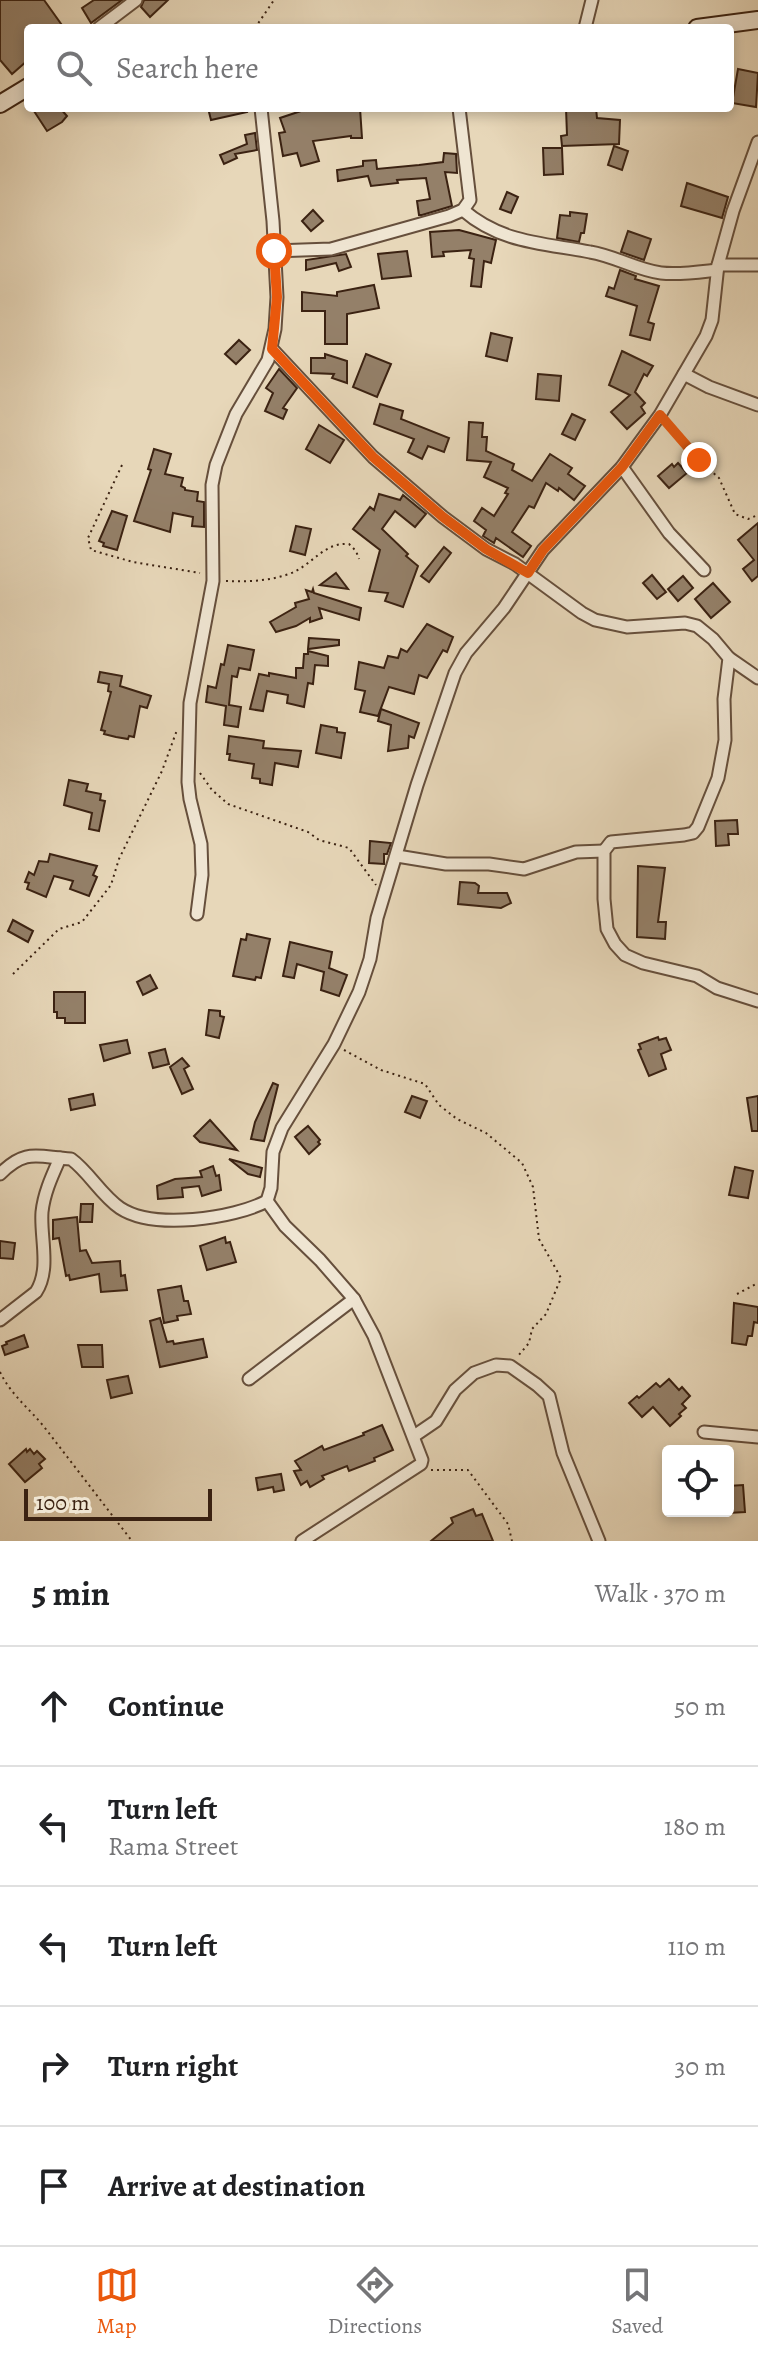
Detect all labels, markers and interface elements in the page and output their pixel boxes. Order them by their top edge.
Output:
search box [24,24,734,112]
icon: search [52,46,96,90]
text: Search here [116,48,259,88]
route start [256,233,292,269]
route end [681,442,717,478]
map controls [662,1445,734,1517]
button: locate [662,1445,734,1517]
scale bar [24,1485,212,1521]
text: 100 m [36,1488,90,1518]
text: 5 min [32,1570,110,1617]
text: Walk · 370 m [595,1576,726,1611]
icon: ahead [32,1684,76,1728]
text: Continue [108,1686,224,1726]
text: 50 m [674,1689,726,1724]
text: Turn left [108,1789,217,1829]
icon: left [32,1804,76,1848]
text: 180 m [664,1809,726,1844]
text: Rama Street [108,1829,238,1864]
icon: left [32,1924,76,1968]
text: Turn left [108,1926,217,1966]
text: 110 m [668,1929,726,1964]
icon: right [32,2044,76,2088]
text: Turn right [108,2046,238,2086]
text: 30 m [675,2049,726,2084]
icon: arrive [32,2164,76,2208]
text: Arrive at destination [108,2166,365,2206]
tab: Map [95,2263,139,2341]
tab: Directions [328,2263,422,2341]
tab: Saved [611,2263,663,2341]

